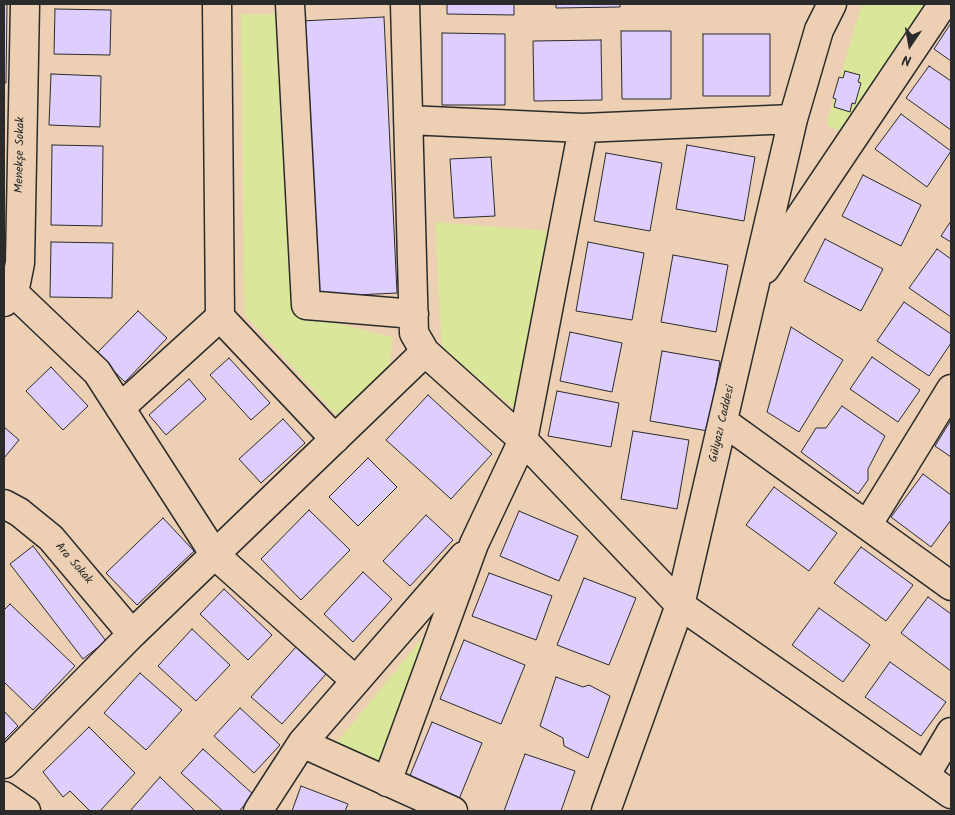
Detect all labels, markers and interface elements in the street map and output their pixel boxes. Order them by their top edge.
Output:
north arrow [885,20,935,70]
text: N [900,48,913,71]
street label: Menekşe Sokak [13,117,29,193]
street label: Gülyazı Caddesi [707,384,739,464]
street label: Ara Sokak [51,540,95,588]

